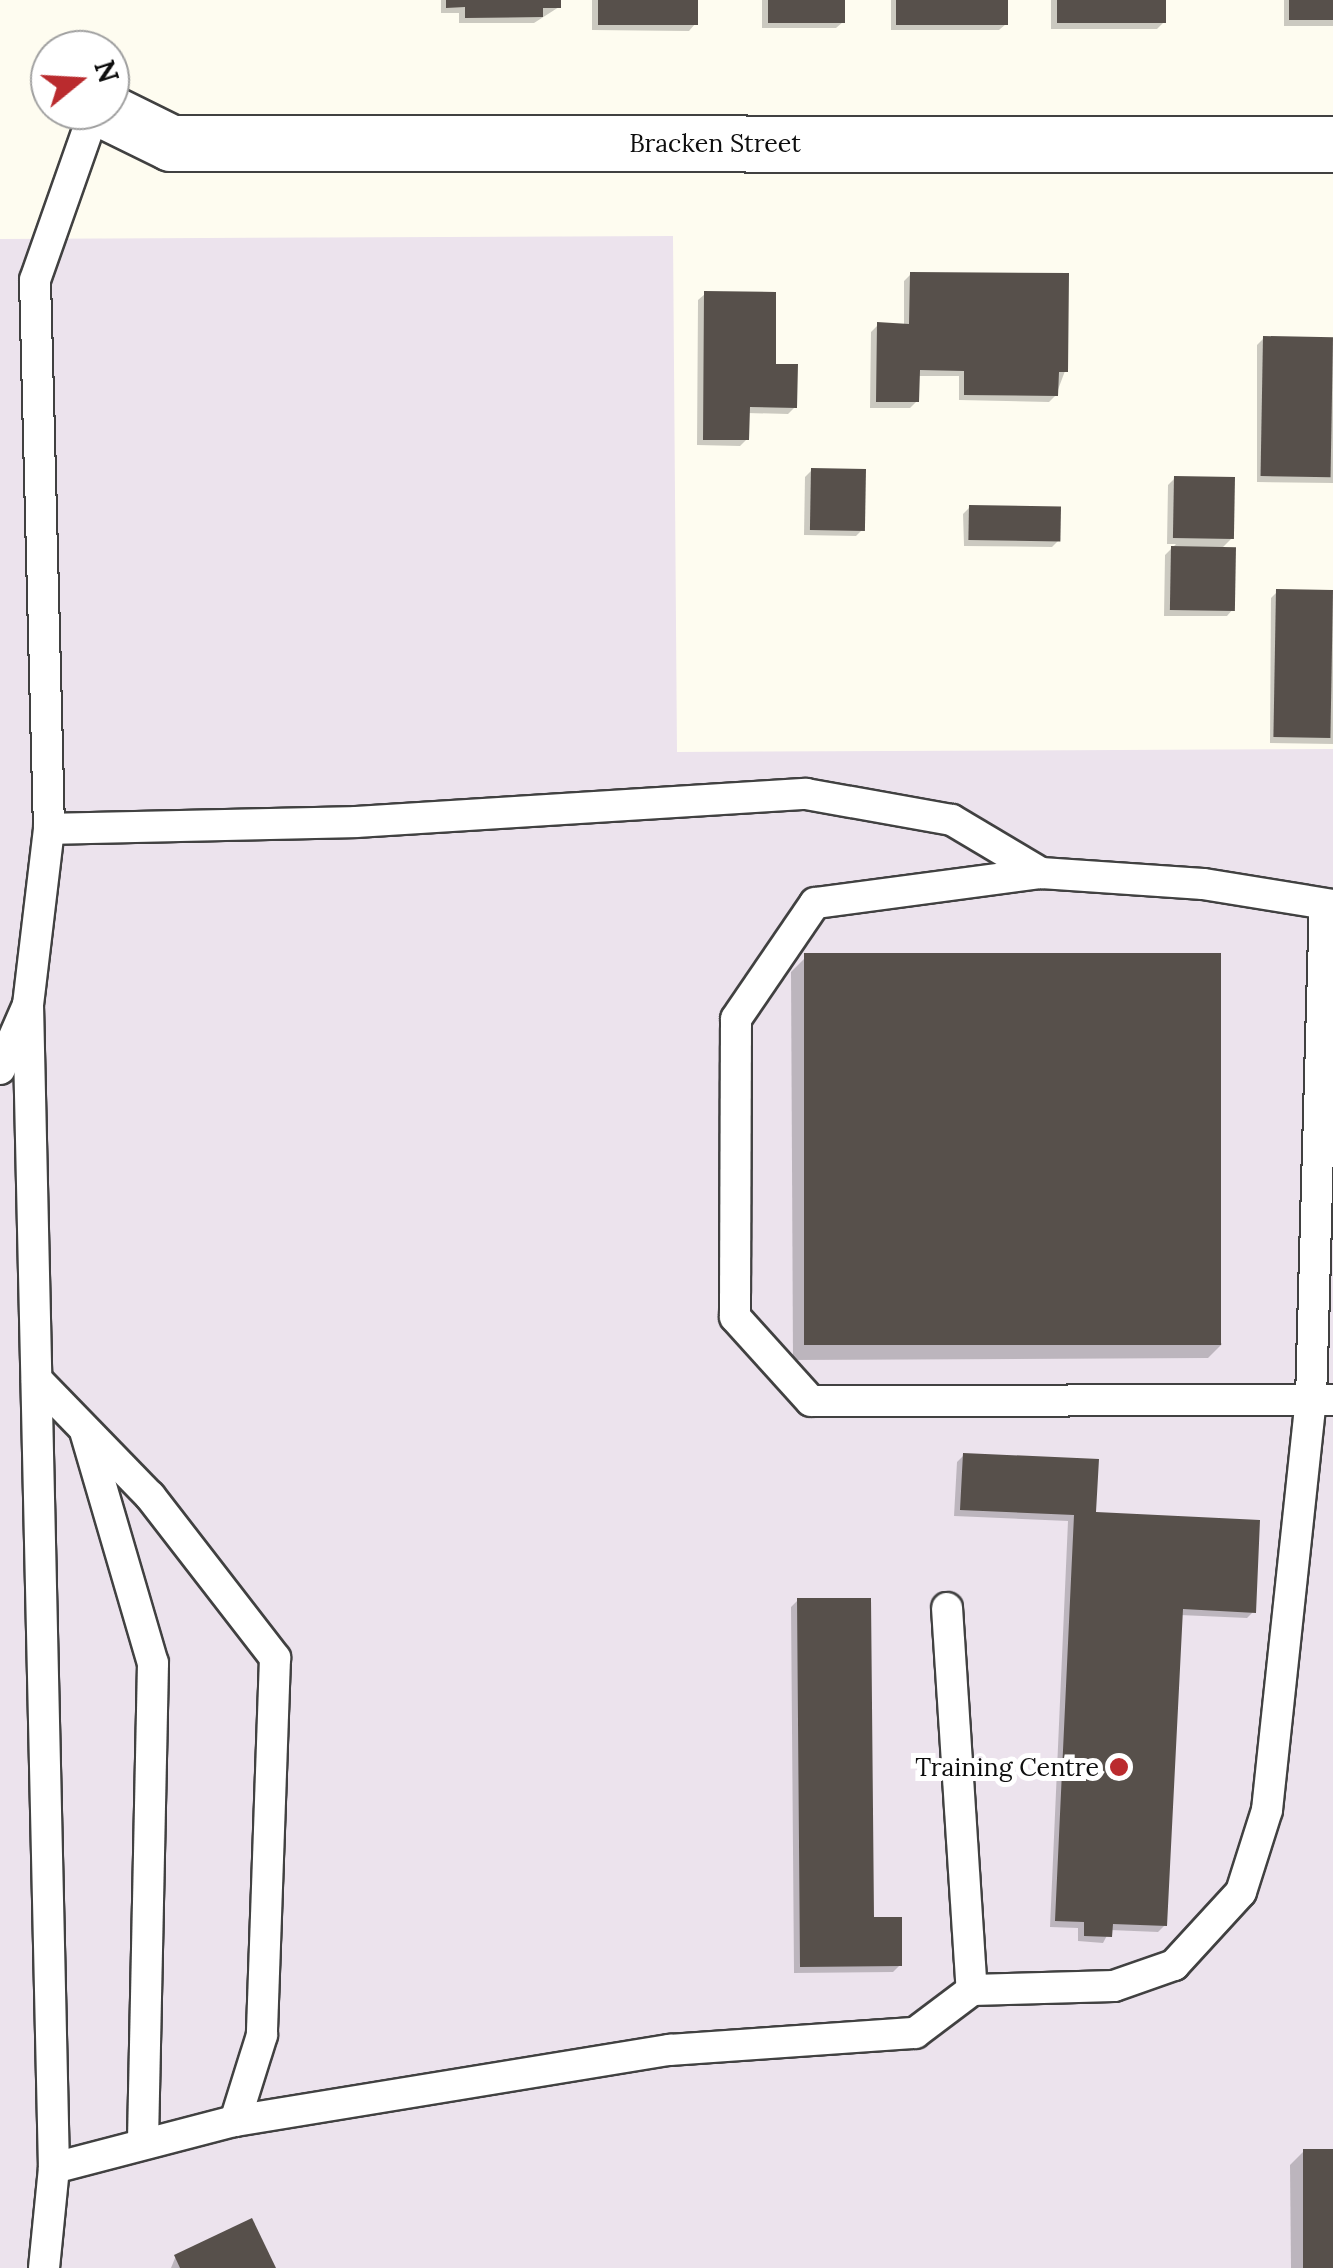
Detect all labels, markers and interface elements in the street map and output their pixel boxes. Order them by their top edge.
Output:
north arrow [30,30,130,130]
text: N [86,55,127,87]
street label: Bracken Street [629,128,801,158]
place label: Training Centre [915,1752,1099,1782]
marker: Training Centre [1108,1756,1130,1778]

